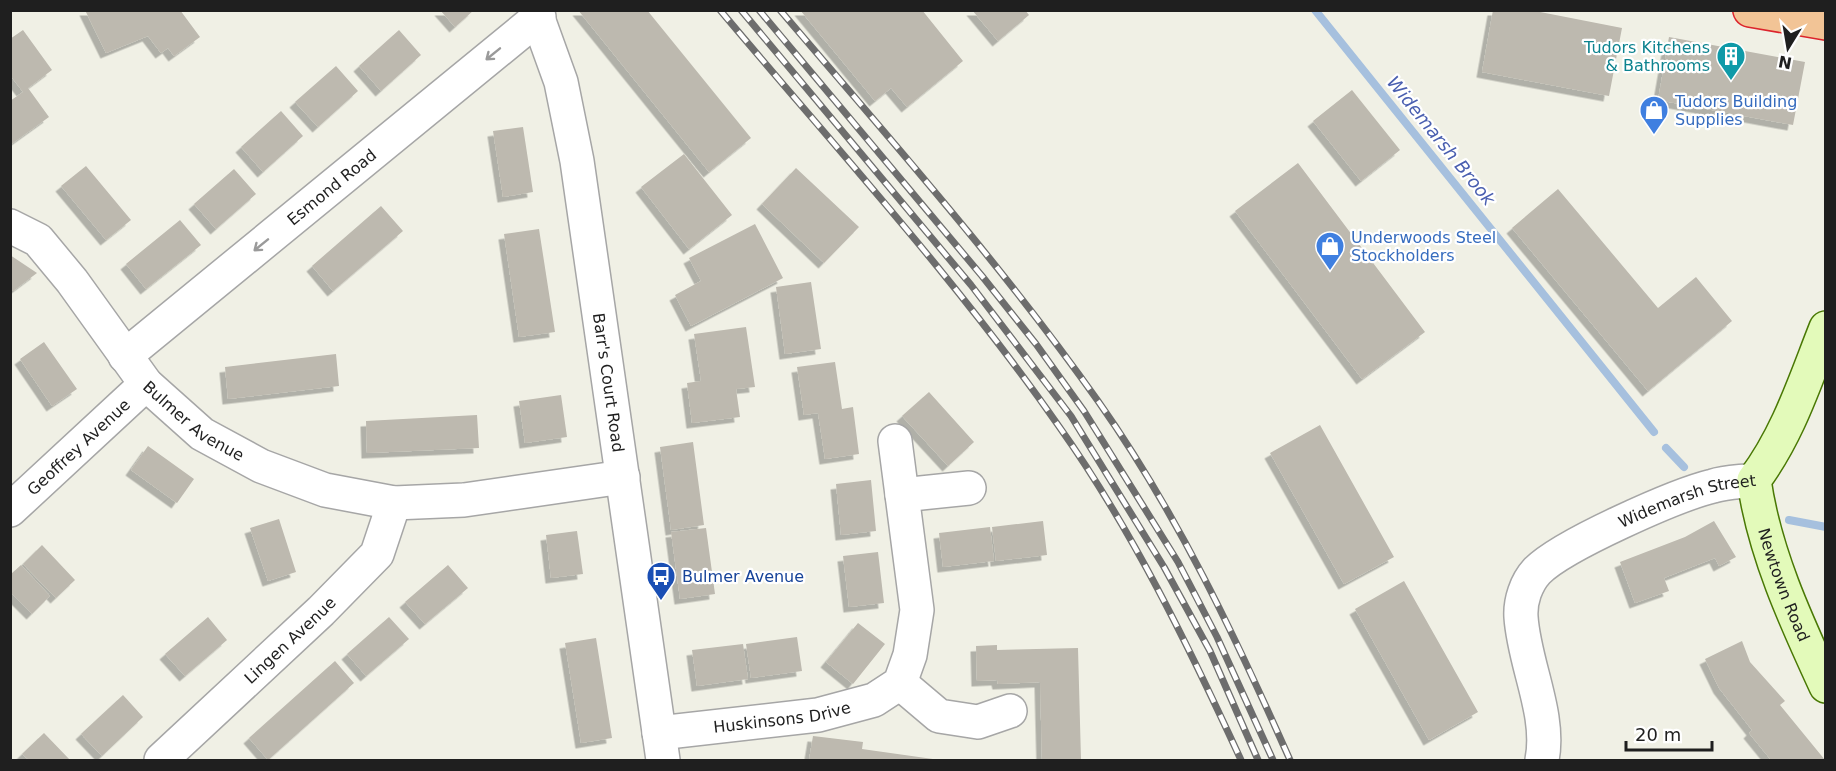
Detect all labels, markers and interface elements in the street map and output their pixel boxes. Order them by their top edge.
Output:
north arrow [1758,18,1818,78]
place label: Tudors Kitchens & Bathrooms [1583,38,1710,75]
building icon: Tudors Kitchens & Bathrooms [1715,40,1747,82]
one-way arrow [486,48,502,61]
text: N [1777,52,1794,73]
water label: Widemarsh Brook [1383,72,1501,211]
place label: Tudors Building Supplies [1674,92,1797,129]
shop icon: Tudors Building Supplies [1638,94,1670,136]
street label: Esmond Road [284,145,380,229]
place label: Underwoods Steel Stockholders [1351,228,1496,265]
shop icon: Underwoods Steel Stockholders [1314,230,1346,272]
one-way arrow [254,238,270,251]
street label: Barr's Court Road [589,312,628,454]
street label: Bulmer Avenue [139,377,247,465]
street label: Geoffrey Avenue [23,395,134,499]
street label: Widemarsh Street [1616,471,1757,532]
street label: Newtown Road [1754,526,1813,644]
bus stop icon: Bulmer Avenue [645,560,677,602]
place label: Bulmer Avenue [682,567,804,586]
street label: Lingen Avenue [240,593,340,688]
street label: Huskinsons Drive [712,698,853,737]
scale bar [1626,714,1712,752]
text: 20 m [1635,724,1681,745]

